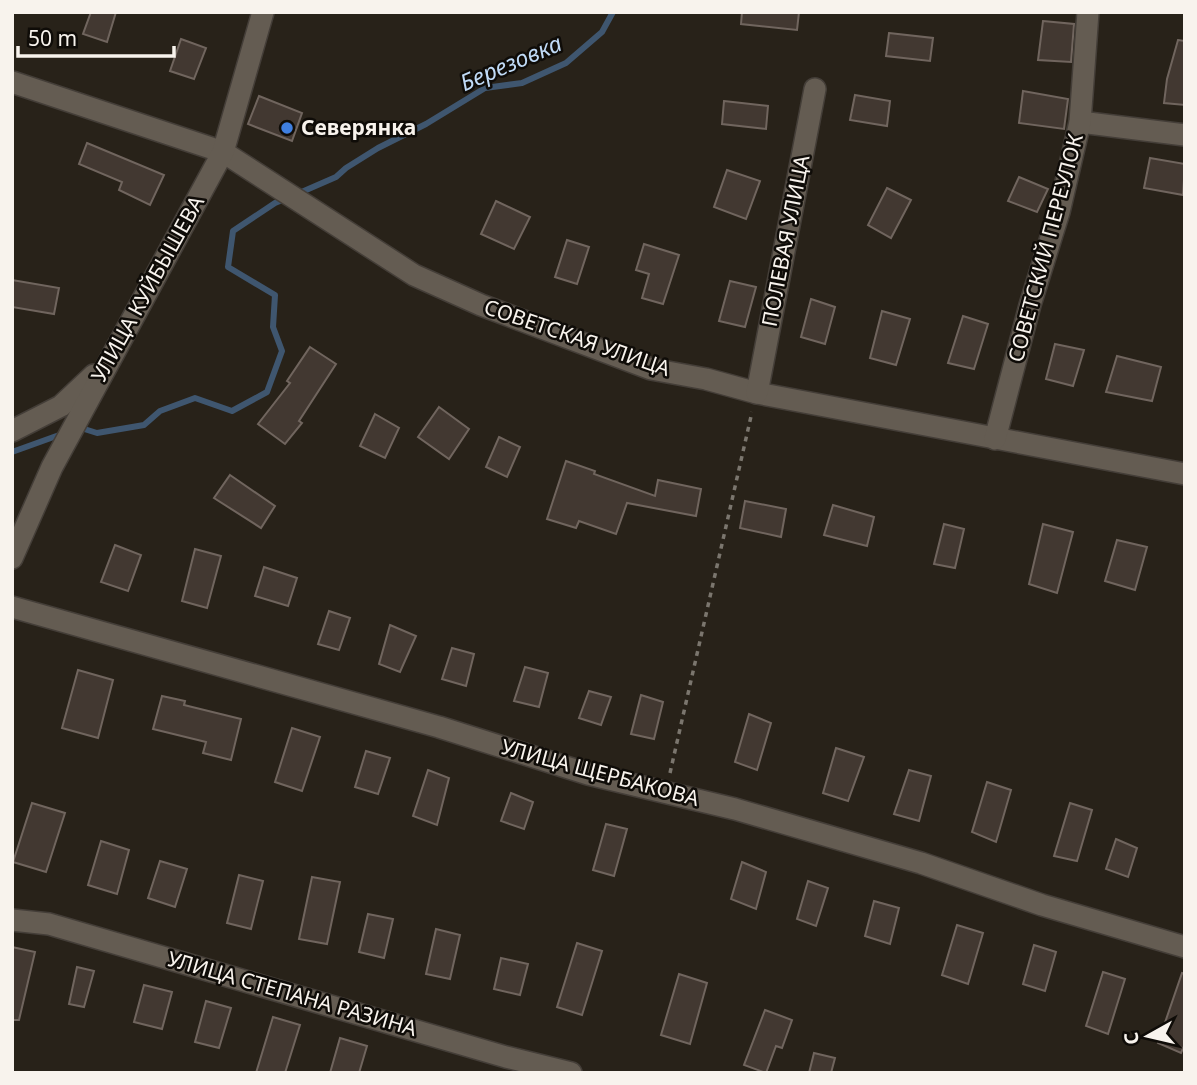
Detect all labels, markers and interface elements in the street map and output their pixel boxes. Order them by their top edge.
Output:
scale bar [18,14,173,58]
text: 50 m [28,24,77,52]
water label: Березовка [455,26,566,98]
place label: Северянка [301,113,416,141]
marker: Северянка [279,120,295,136]
street label: СОВЕТСКИЙ ПЕРЕУЛОК [1001,130,1089,365]
street label: ПОЛЕВАЯ УЛИЦА [755,152,815,329]
street label: УЛИЦА КУЙБЫШЕВА [84,190,210,387]
street label: СОВЕТСКАЯ УЛИЦА [481,292,675,382]
street label: УЛИЦА ЩЕРБАКОВА [498,732,703,812]
street label: УЛИЦА СТЕПАНА РАЗИНА [164,944,421,1042]
north arrow [1113,1001,1183,1071]
text: С [1117,1030,1145,1046]

